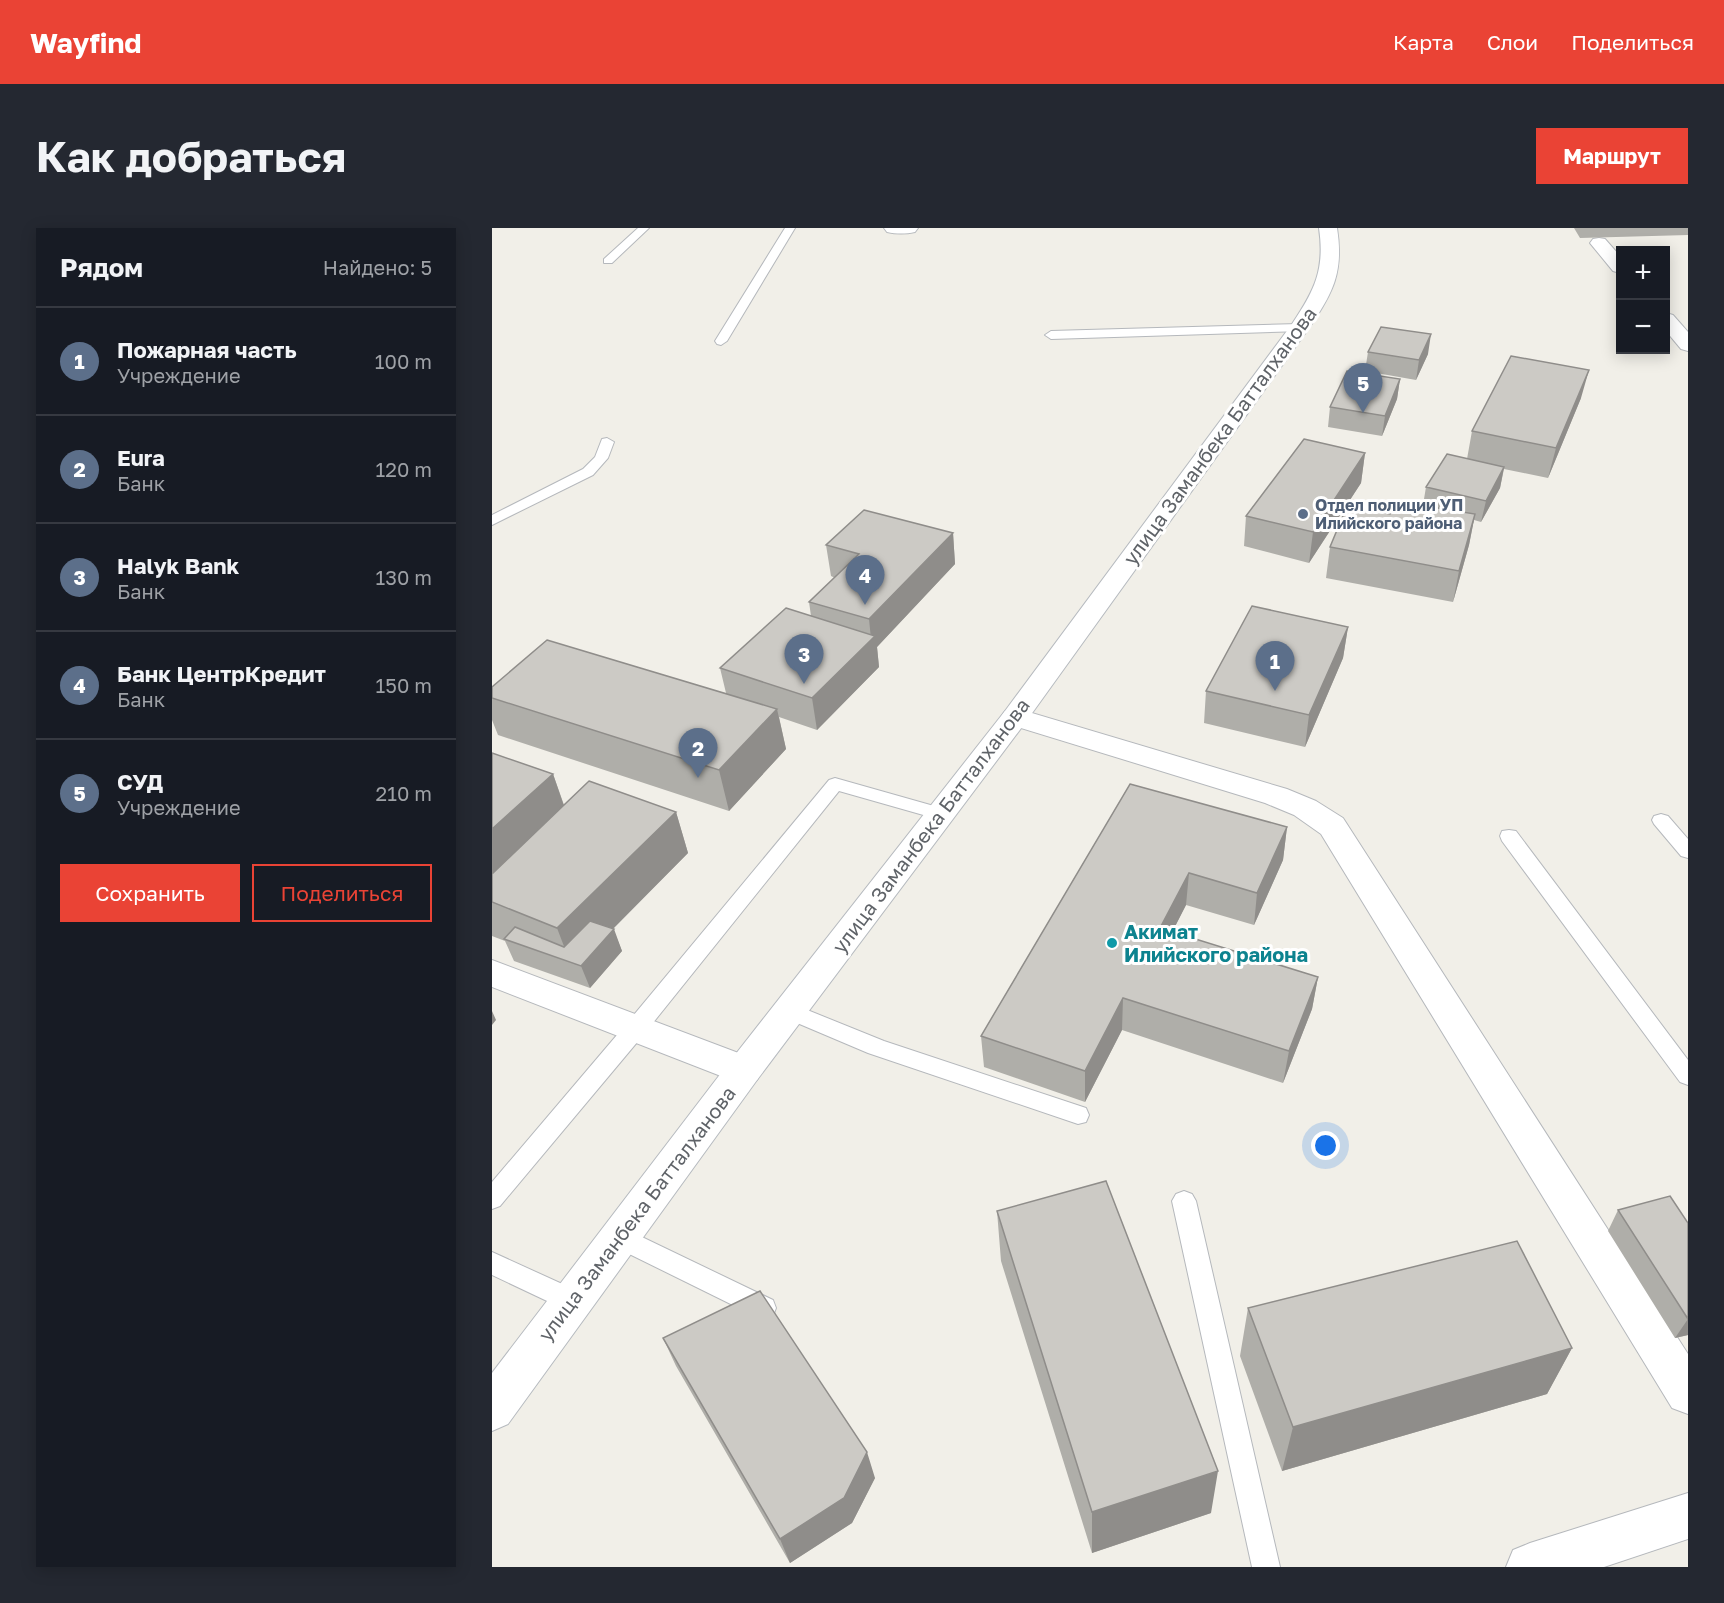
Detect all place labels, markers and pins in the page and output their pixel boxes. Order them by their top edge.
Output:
pin: 5 [1344,364,1382,413]
place label: Отдел полиции УП Илийского района [1315,495,1463,533]
marker: Отдел полиции УП Илийского района [1296,507,1310,521]
pin: 4 [846,556,884,605]
pin: 3 [784,634,824,684]
pin: 1 [1256,642,1294,691]
pin: 2 [678,728,718,778]
place label: Акимат Илийского района [1124,919,1308,966]
marker: Акимат Илийского района [1105,936,1119,950]

